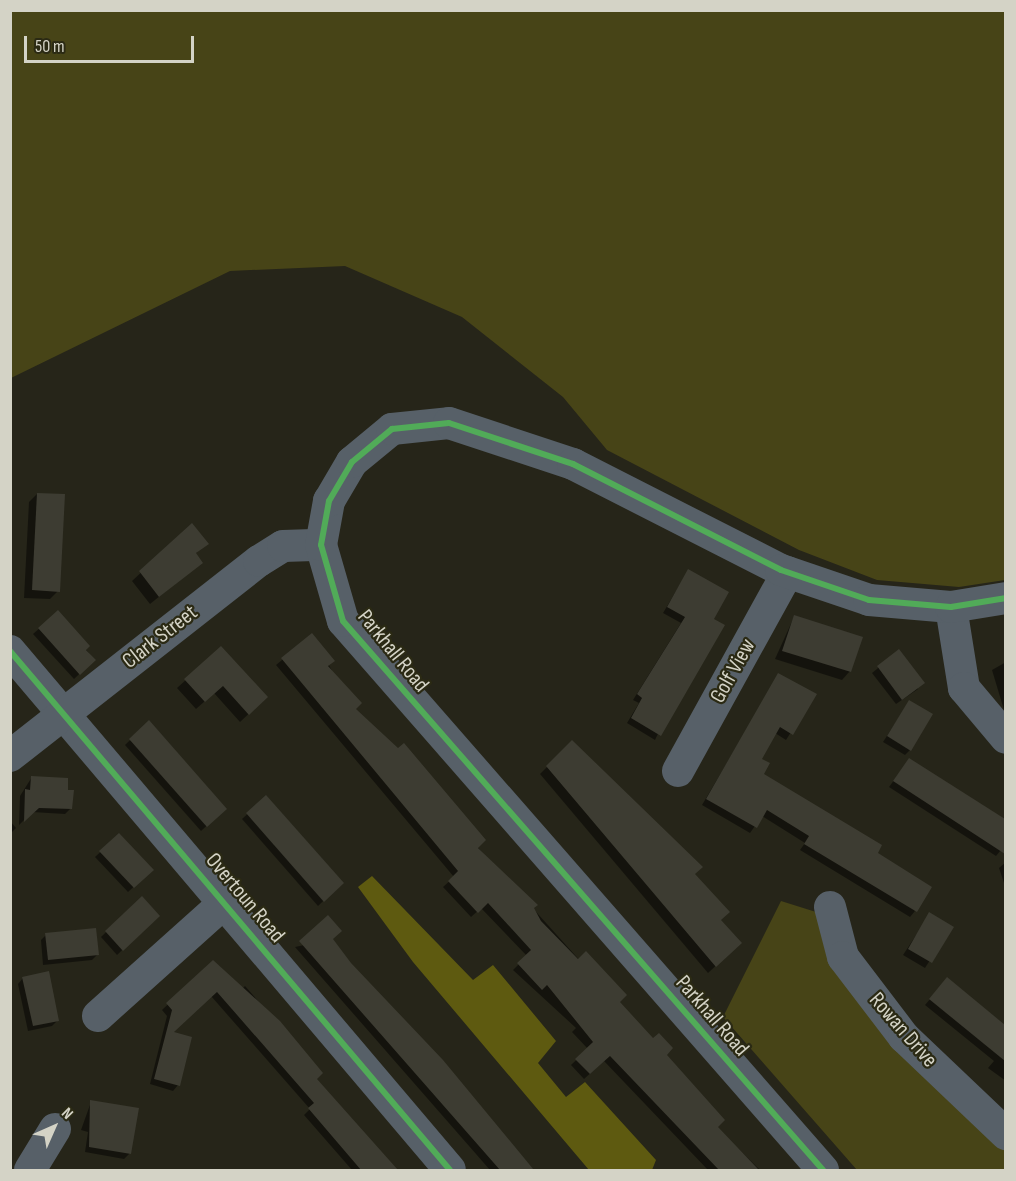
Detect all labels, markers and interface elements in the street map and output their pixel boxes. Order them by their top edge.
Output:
scale bar [27,24,196,62]
text: 50 m [35,36,65,57]
street label: Clark Street [117,600,203,674]
street label: Parkhall Road [352,604,434,698]
street label: Golf View [705,634,761,708]
street label: Overtoun Road [200,848,290,948]
street label: Parkhall Road [670,970,754,1062]
street label: Rowan Drive [863,987,943,1073]
north arrow [24,1097,84,1157]
text: N [57,1104,77,1124]

